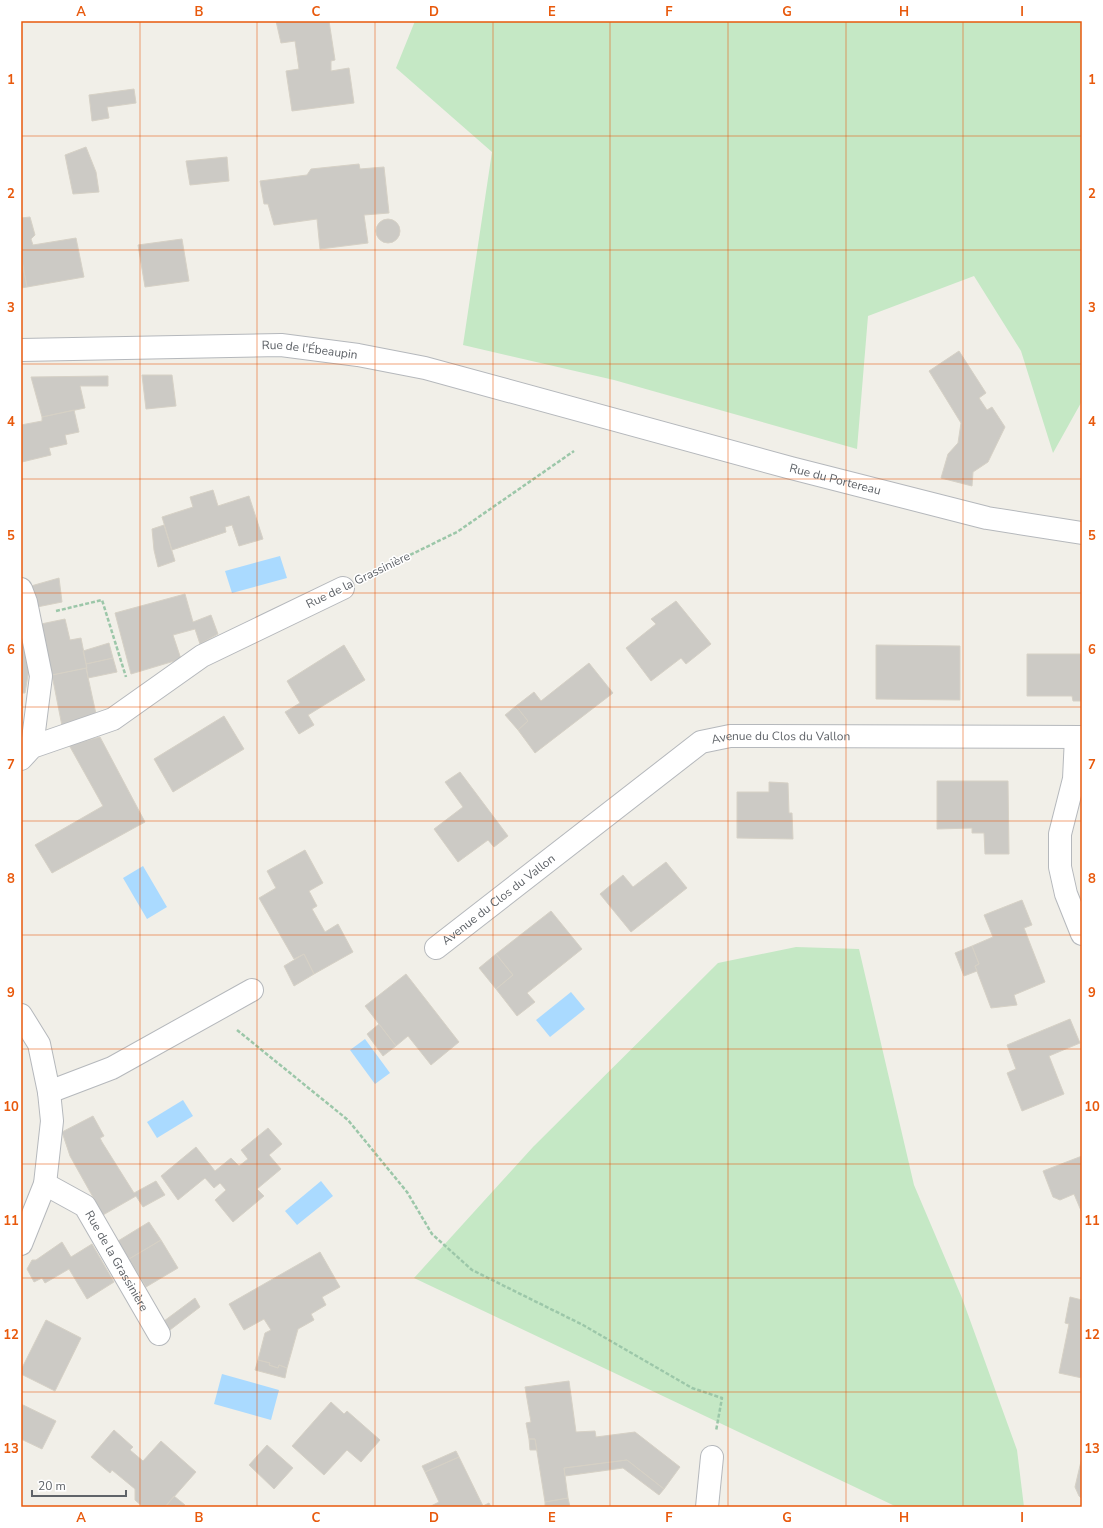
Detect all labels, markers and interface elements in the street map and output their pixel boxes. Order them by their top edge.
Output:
text: A [76,3,86,21]
text: B [195,3,204,21]
text: C [312,3,321,21]
text: D [429,3,439,21]
text: E [548,3,556,21]
text: F [665,3,673,21]
text: G [782,3,792,21]
text: H [899,3,909,21]
text: I [1020,3,1024,21]
text: 1 [7,71,15,89]
text: 1 [1088,71,1096,89]
text: 2 [7,185,15,203]
text: 2 [1088,185,1096,203]
text: 3 [7,299,15,317]
text: 3 [1088,299,1096,317]
street label: Rue de l'Ébeaupin [261,337,359,363]
text: 4 [7,413,15,431]
text: 4 [1088,413,1096,431]
street label: Rue du Portereau [788,460,883,499]
text: 5 [7,527,15,545]
text: 5 [1088,527,1096,545]
street label: Rue de la Grassinière [303,548,413,612]
text: 6 [7,641,15,659]
text: 6 [1088,641,1096,659]
street label: Avenue du Clos du Vallon [710,728,850,748]
text: 7 [7,756,15,774]
text: 7 [1088,756,1096,774]
street label: Avenue du Clos du Vallon [438,850,558,949]
text: 8 [7,870,15,888]
text: 8 [1088,870,1096,888]
text: 9 [7,984,15,1002]
text: 9 [1088,984,1096,1002]
text: 10 [3,1098,19,1116]
text: 10 [1084,1098,1100,1116]
street label: Rue de la Grassinière [81,1207,152,1314]
text: 11 [3,1212,19,1230]
text: 11 [1084,1212,1100,1230]
text: 12 [3,1326,19,1344]
text: 12 [1084,1326,1100,1344]
text: 13 [3,1440,19,1458]
text: 13 [1084,1440,1100,1458]
scale bar [32,1472,126,1498]
text: 20 m [38,1478,66,1494]
text: A [76,1509,86,1527]
text: B [195,1509,204,1527]
text: C [312,1509,321,1527]
text: D [429,1509,439,1527]
text: E [548,1509,556,1527]
text: F [665,1509,673,1527]
text: G [782,1509,792,1527]
text: H [899,1509,909,1527]
text: I [1020,1509,1024,1527]

